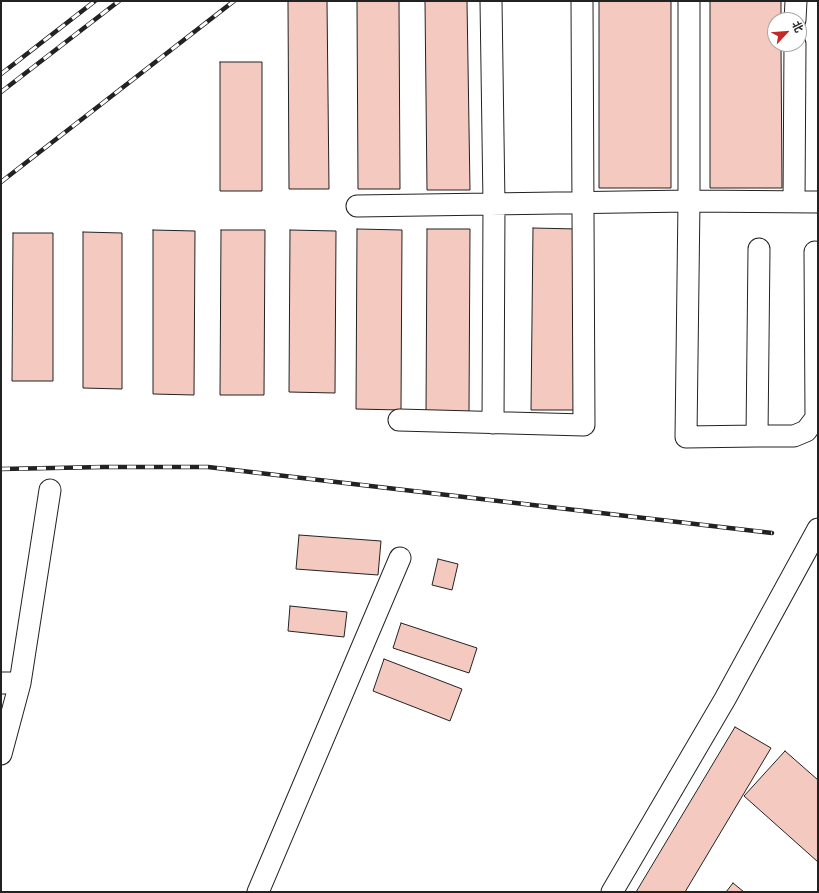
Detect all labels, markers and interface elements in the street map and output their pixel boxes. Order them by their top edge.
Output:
north arrow [767,12,807,52]
text: 北 [789,19,806,35]

